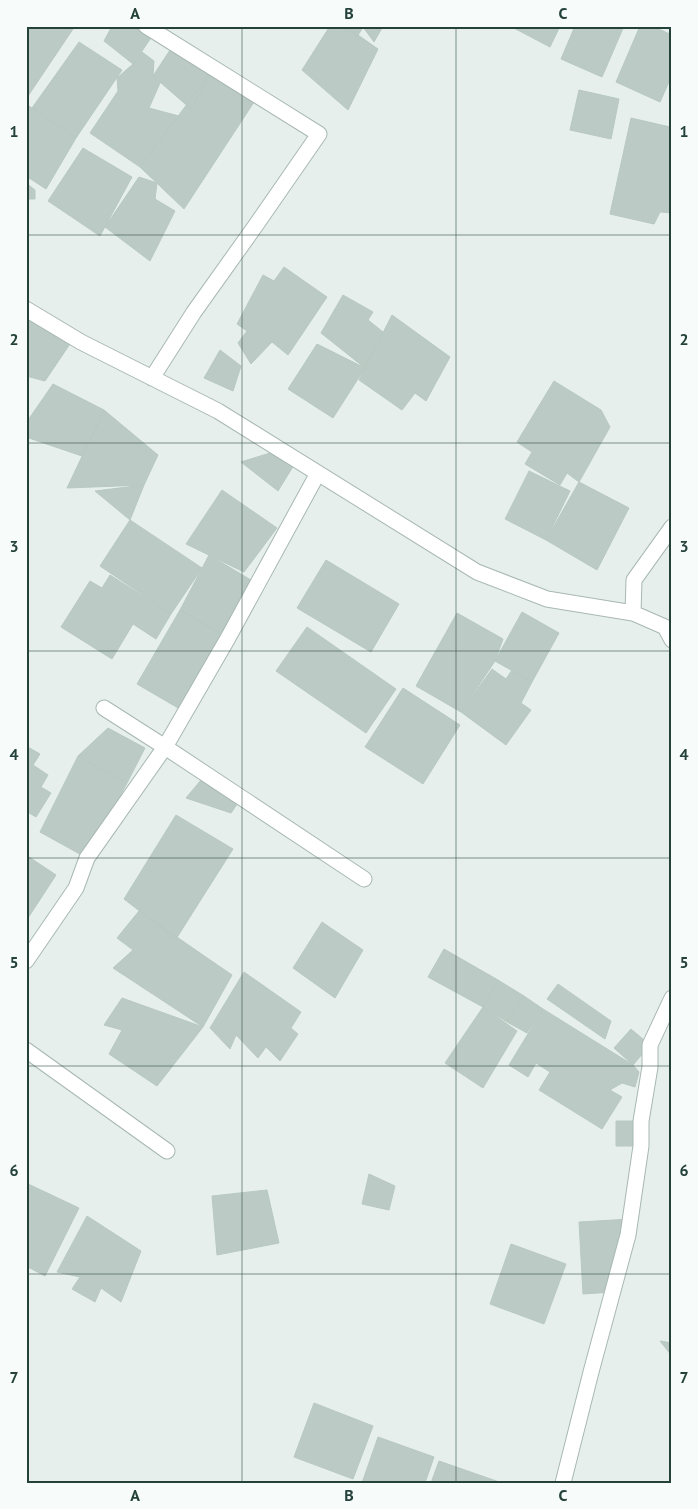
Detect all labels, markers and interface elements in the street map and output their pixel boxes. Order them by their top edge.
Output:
text: A [130,3,140,23]
text: B [344,3,354,23]
text: C [559,3,568,23]
text: 1 [9,121,19,141]
text: 1 [679,121,689,141]
text: 2 [9,329,19,349]
text: 2 [679,329,689,349]
text: 3 [9,536,19,556]
text: 3 [679,536,689,556]
text: 4 [9,744,19,764]
text: 4 [679,744,689,764]
text: 5 [9,952,19,972]
text: 5 [679,952,689,972]
text: 6 [9,1160,19,1180]
text: 6 [679,1160,689,1180]
text: 7 [9,1367,19,1387]
text: 7 [679,1367,689,1387]
text: A [130,1485,140,1505]
text: B [344,1485,354,1505]
text: C [559,1485,568,1505]

